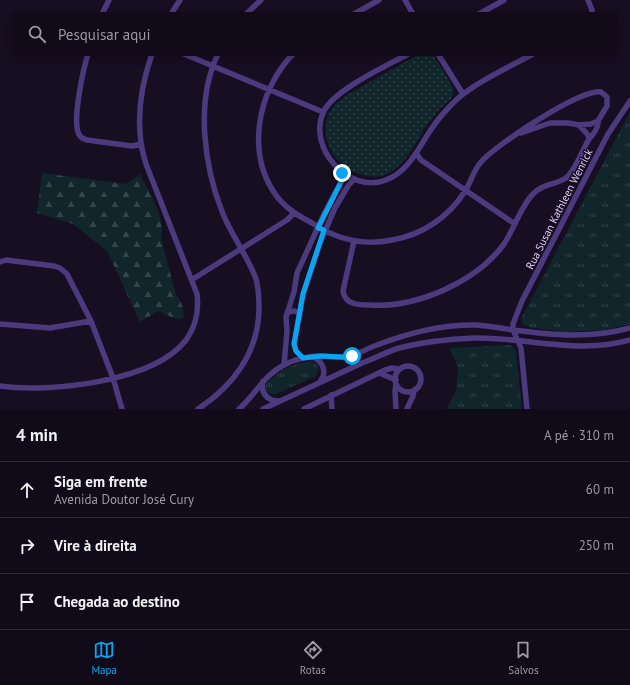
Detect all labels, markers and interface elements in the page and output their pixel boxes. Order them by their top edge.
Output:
search box [12,12,618,56]
icon: search [26,23,48,45]
text: Pesquisar aqui [58,25,150,44]
street label: Rua Susan Kathleen Wenrick [522,146,596,272]
route end [333,164,351,182]
route start [343,347,361,365]
text: 4 min [16,424,57,446]
text: A pé · 310 m [544,427,614,444]
text: Siga em frente [54,472,147,491]
icon: ahead [16,479,38,501]
text: 60 m [586,481,614,498]
text: Avenida Doutor José Cury [54,491,194,508]
icon: right [16,535,38,557]
text: Vire à direita [54,536,137,555]
text: 250 m [579,537,614,554]
icon: arrive [16,591,38,613]
text: Chegada ao destino [54,592,180,611]
tab: Mapa [91,639,117,677]
tab: Rotas [300,639,326,677]
tab: Salvos [508,639,539,677]

